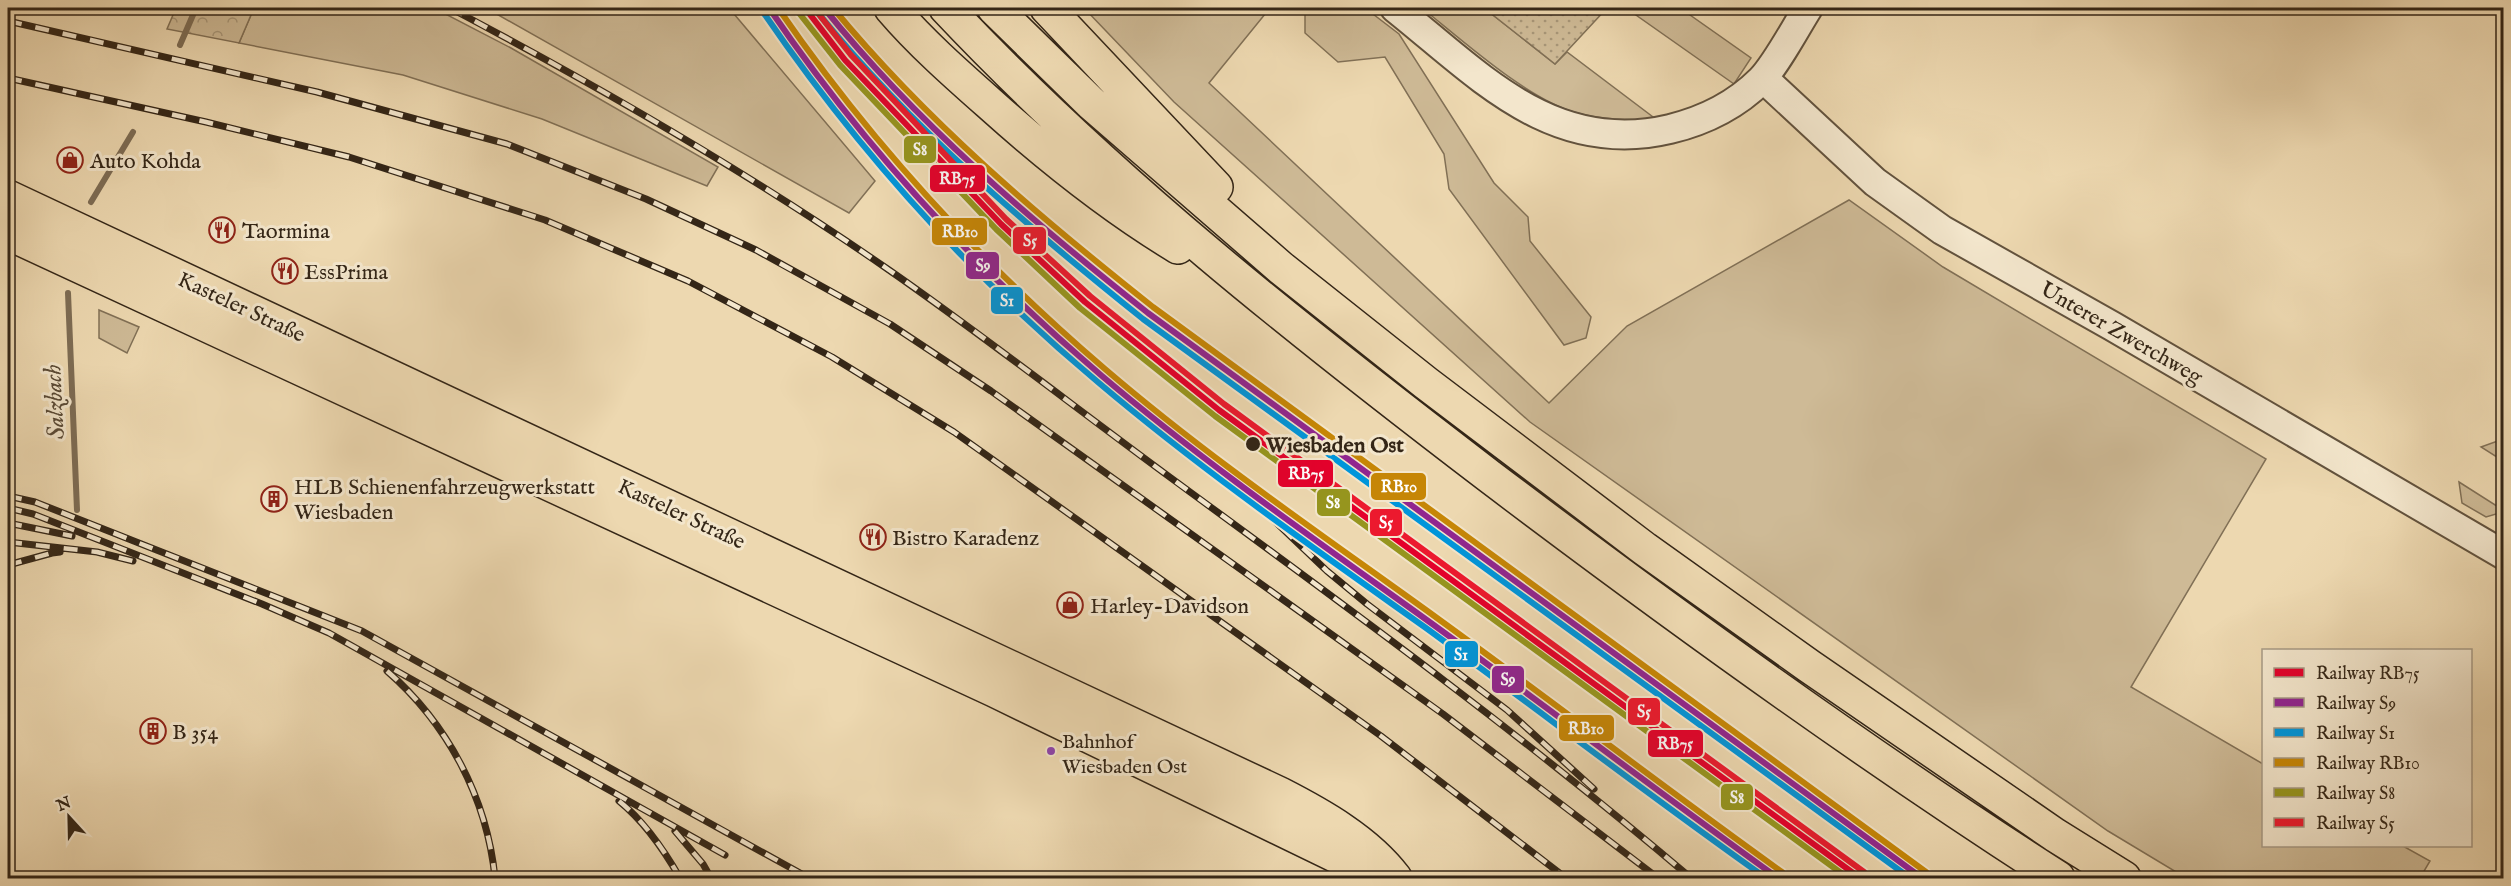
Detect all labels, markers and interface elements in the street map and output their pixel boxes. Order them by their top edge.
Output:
line badge: S8 [903,135,937,164]
text: S8 [913,141,927,161]
shop icon: Auto Kohda [55,145,85,175]
place label: Auto Kohda [89,148,201,176]
line badge: RB75 [929,164,986,193]
text: RB75 [939,170,975,190]
restaurant icon: Taormina [207,215,237,245]
line badge: RB10 [931,217,988,246]
place label: Taormina [242,218,330,246]
text: RB10 [942,223,978,243]
line badge: S5 [1012,226,1047,255]
text: S5 [1023,232,1037,252]
line badge: S9 [965,251,1000,280]
restaurant icon: EssPrima [270,256,300,286]
text: S9 [975,257,991,277]
place label: EssPrima [304,259,388,287]
street label: Kasteler Straße [173,266,309,350]
street label: Unterer Zwerchweg [2035,276,2208,392]
line badge: S1 [990,286,1024,315]
text: S1 [1000,292,1014,312]
water label: Salzbach [38,364,73,440]
place label: Wiesbaden Ost [1265,432,1404,460]
marker: Wiesbaden Ost [1244,435,1262,453]
line badge: RB75 [1277,459,1334,488]
text: RB75 [1288,465,1324,485]
line badge: RB10 [1370,472,1427,501]
street label: Kasteler Straße [613,473,749,557]
place label: HLB Schienenfahrzeugwerkstatt Wiesbaden [294,474,596,527]
text: RB10 [1381,478,1417,498]
building icon: HLB Schienenfahrzeugwerkstatt Wiesbaden [259,484,289,514]
line badge: S8 [1316,488,1351,517]
text: S8 [1326,494,1340,514]
line badge: S5 [1369,508,1403,537]
text: S5 [1379,514,1393,534]
restaurant icon: Bistro Karadenz [858,522,888,552]
place label: Bistro Karadenz [892,525,1039,553]
shop icon: Harley-Davidson [1055,590,1085,620]
place label: Harley-Davidson [1090,593,1249,621]
line badge: S1 [1444,640,1479,668]
text: S1 [1454,646,1468,666]
legend [2262,649,2472,847]
text: Railway RB75 [2316,663,2420,686]
line badge: S9 [1491,665,1525,694]
text: S9 [1500,671,1516,691]
text: Railway S9 [2316,693,2396,716]
line badge: S5 [1627,697,1661,726]
text: S5 [1637,703,1651,723]
line badge: RB10 [1558,714,1615,742]
building icon: B 354 [138,716,168,746]
place label: B 354 [172,719,218,747]
text: RB10 [1568,720,1604,740]
text: Railway S1 [2316,723,2395,746]
line badge: RB75 [1647,729,1704,758]
place label: Bahnhof Wiesbaden Ost [1062,730,1187,780]
text: RB75 [1657,735,1693,755]
marker: Bahnhof Wiesbaden Ost [1045,745,1057,757]
text: Railway RB10 [2316,753,2420,776]
line badge: S8 [1720,783,1754,811]
text: Railway S8 [2316,783,2395,806]
north arrow [39,787,99,847]
text: S8 [1730,789,1744,809]
text: N [53,793,74,817]
text: Railway S5 [2316,813,2395,836]

